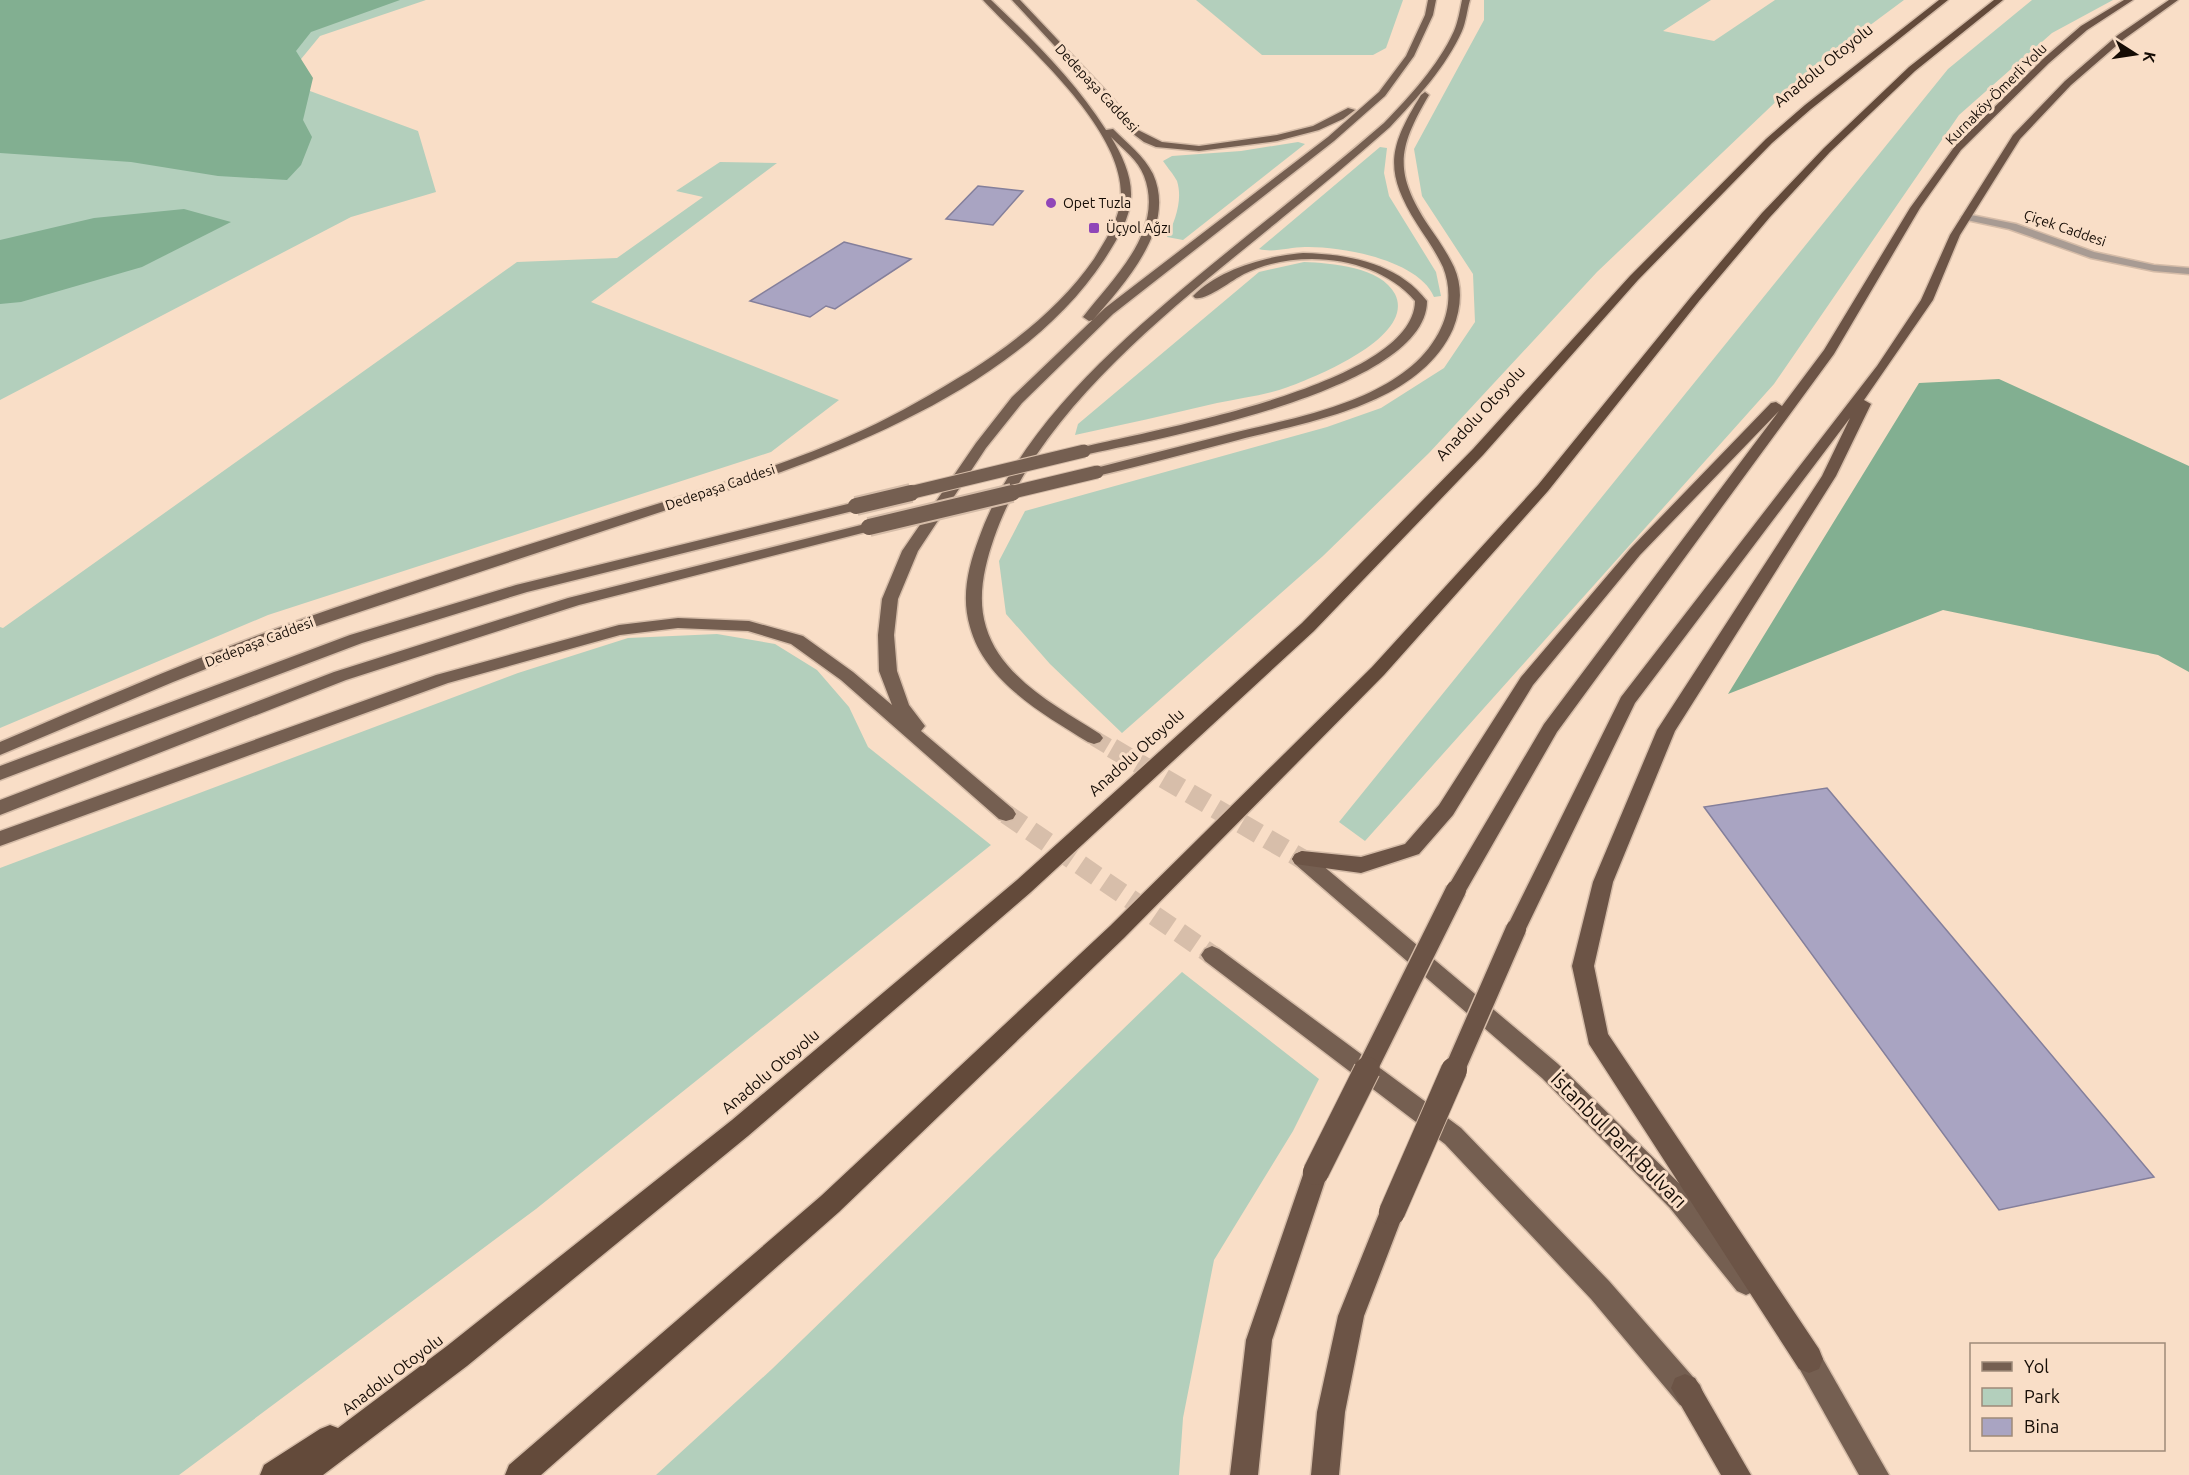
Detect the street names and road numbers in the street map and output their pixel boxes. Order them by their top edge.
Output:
street label: Anadolu Otoyolu [1770,20,1876,110]
street label: Kurnaköy-Ömerli Yolu [1941,39,2050,148]
street label: Dedepaşa Caddesi [1052,41,1142,135]
street label: Çiçek Caddesi [2022,206,2108,250]
street label: Anadolu Otoyolu [1432,362,1528,464]
street label: Dedepaşa Caddesi [663,461,777,513]
street label: Dedepaşa Caddesi [203,614,315,670]
street label: Anadolu Otoyolu [1085,705,1187,799]
street label: Anadolu Otoyolu [718,1025,822,1117]
street label: İstanbul Park Bulvarı [1547,1067,1692,1212]
street label: Anadolu Otoyolu [338,1330,446,1418]

